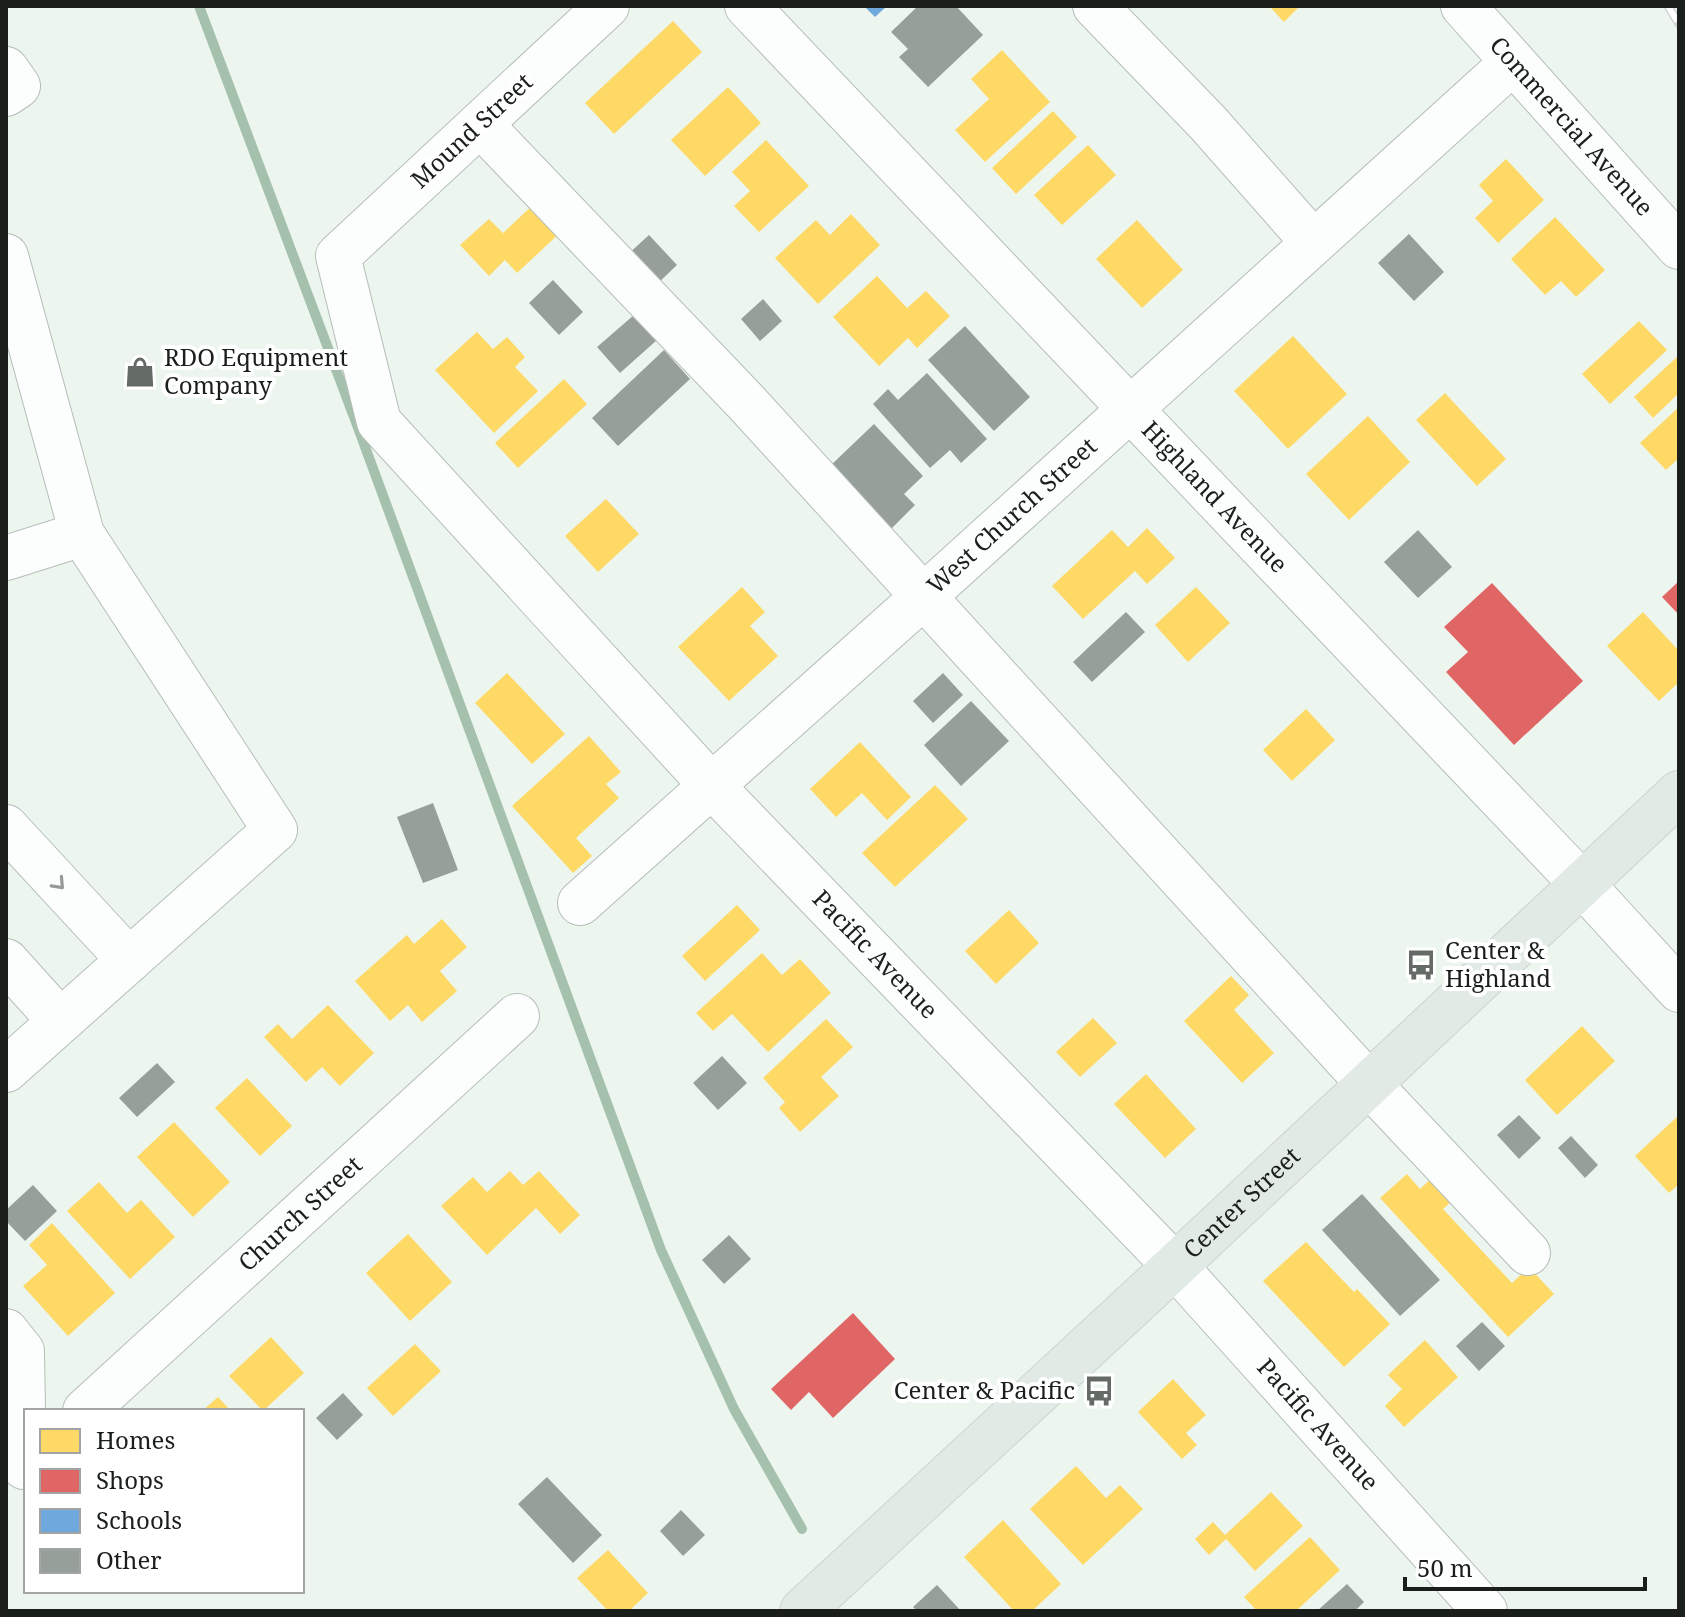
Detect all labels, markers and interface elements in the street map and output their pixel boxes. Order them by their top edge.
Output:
street label: Commercial Avenue [1483,29,1662,223]
street label: Mound Street [403,65,539,195]
place label: RDO Equipment Company [164,340,348,401]
shop icon: RDO Equipment Company [123,355,157,389]
street label: Highland Avenue [1135,413,1296,579]
street label: West Church Street [919,429,1103,601]
one-way arrow [50,875,65,889]
street label: Pacific Avenue [806,882,946,1025]
place label: Center & Highland [1445,933,1551,994]
bus stop icon: Center & Highland [1404,948,1438,982]
street label: Center Street [1175,1139,1307,1265]
street label: Church Street [230,1148,368,1278]
street label: Pacific Avenue [1251,1351,1387,1497]
place label: Center & Pacific [894,1373,1075,1406]
bus stop icon: Center & Pacific [1082,1374,1116,1408]
legend [24,1409,304,1593]
text: Homes [96,1423,175,1456]
text: Shops [96,1463,164,1496]
text: Schools [96,1503,182,1536]
scale bar [1405,1541,1645,1591]
text: Other [96,1543,162,1576]
text: 50 m [1417,1551,1473,1584]

